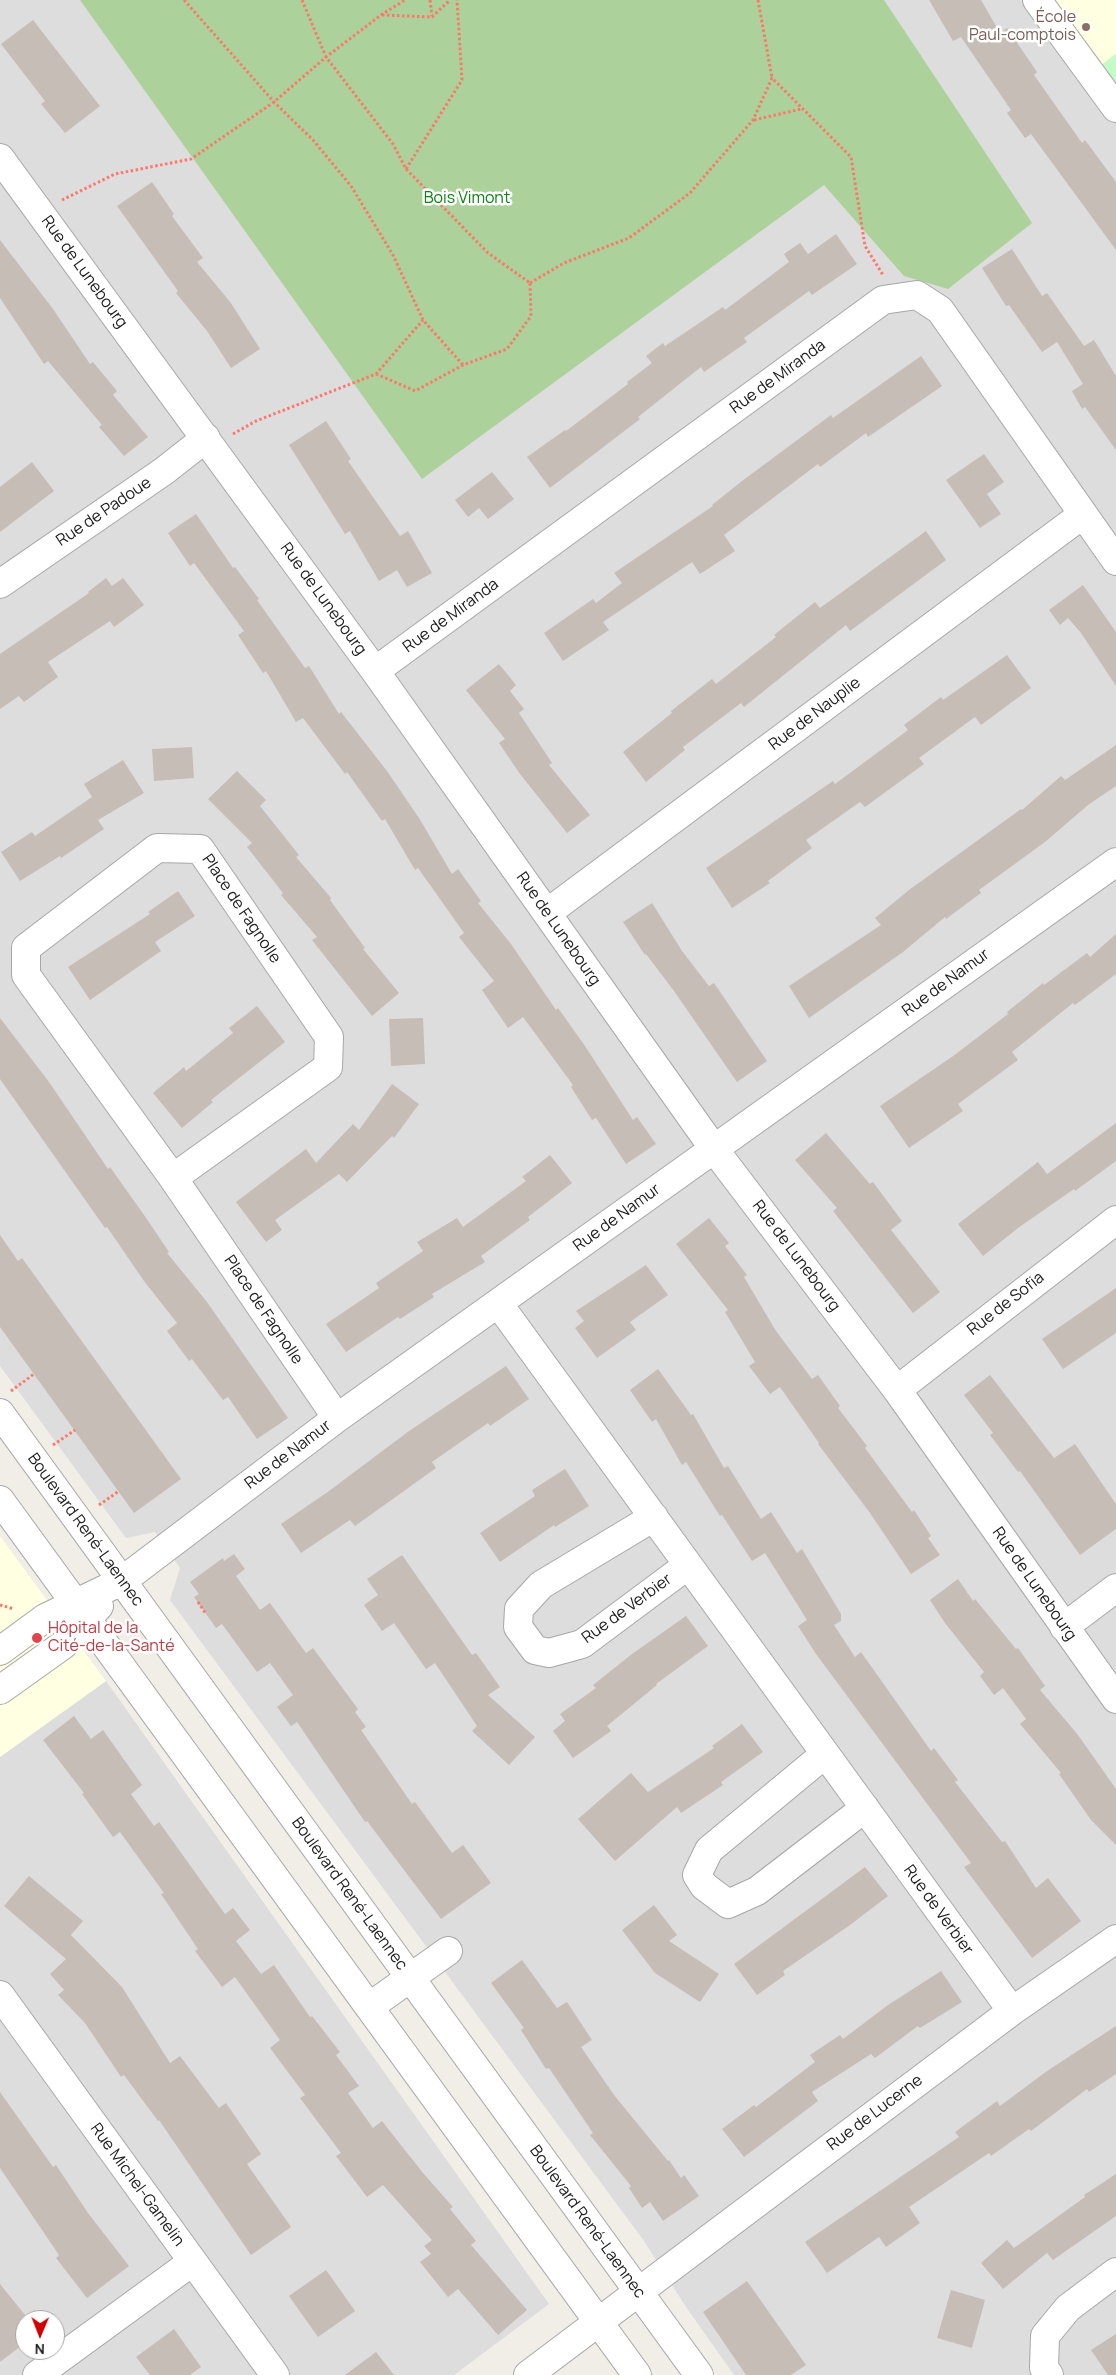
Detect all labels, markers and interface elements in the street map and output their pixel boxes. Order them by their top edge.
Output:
place label: École Paul-comptois [969,8,1076,46]
marker: École Paul-comptois [1080,21,1092,33]
park label: Bois Vimont [424,189,510,209]
street label: Rue de Lunebourg [37,212,131,332]
street label: Rue de Miranda [726,336,830,418]
street label: Rue de Padoue [53,473,155,551]
street label: Rue de Lunebourg [276,539,370,659]
street label: Rue de Miranda [399,575,503,657]
street label: Rue de Nauplie [765,673,865,755]
street label: Place de Fagnolle [197,851,285,967]
street label: Rue de Lunebourg [512,869,604,989]
street label: Rue de Namur [899,945,993,1021]
street label: Rue de Namur [570,1180,664,1256]
street label: Rue de Lunebourg [748,1197,844,1315]
street label: Place de Fagnolle [219,1252,307,1368]
street label: Rue de Sofia [964,1268,1048,1340]
street label: Rue de Namur [241,1416,335,1494]
street label: Boulevard René-Laennec [23,1450,147,1610]
street label: Rue de Lunebourg [988,1524,1080,1644]
street label: Rue de Verbier [578,1570,676,1648]
place label: Hôpital de la Cité-de-la-Santé [48,1619,175,1657]
marker: Hôpital de la Cité-de-la-Santé [30,1631,44,1645]
street label: Boulevard René-Laennec [287,1814,411,1974]
street label: Rue de Verbier [899,1861,977,1959]
street label: Rue de Lucerne [824,2071,926,2155]
street label: Rue Michel-Gamelin [86,2120,188,2250]
street label: Boulevard René-Laennec [525,2142,649,2302]
north arrow [15,2310,65,2360]
text: N [35,2340,45,2359]

